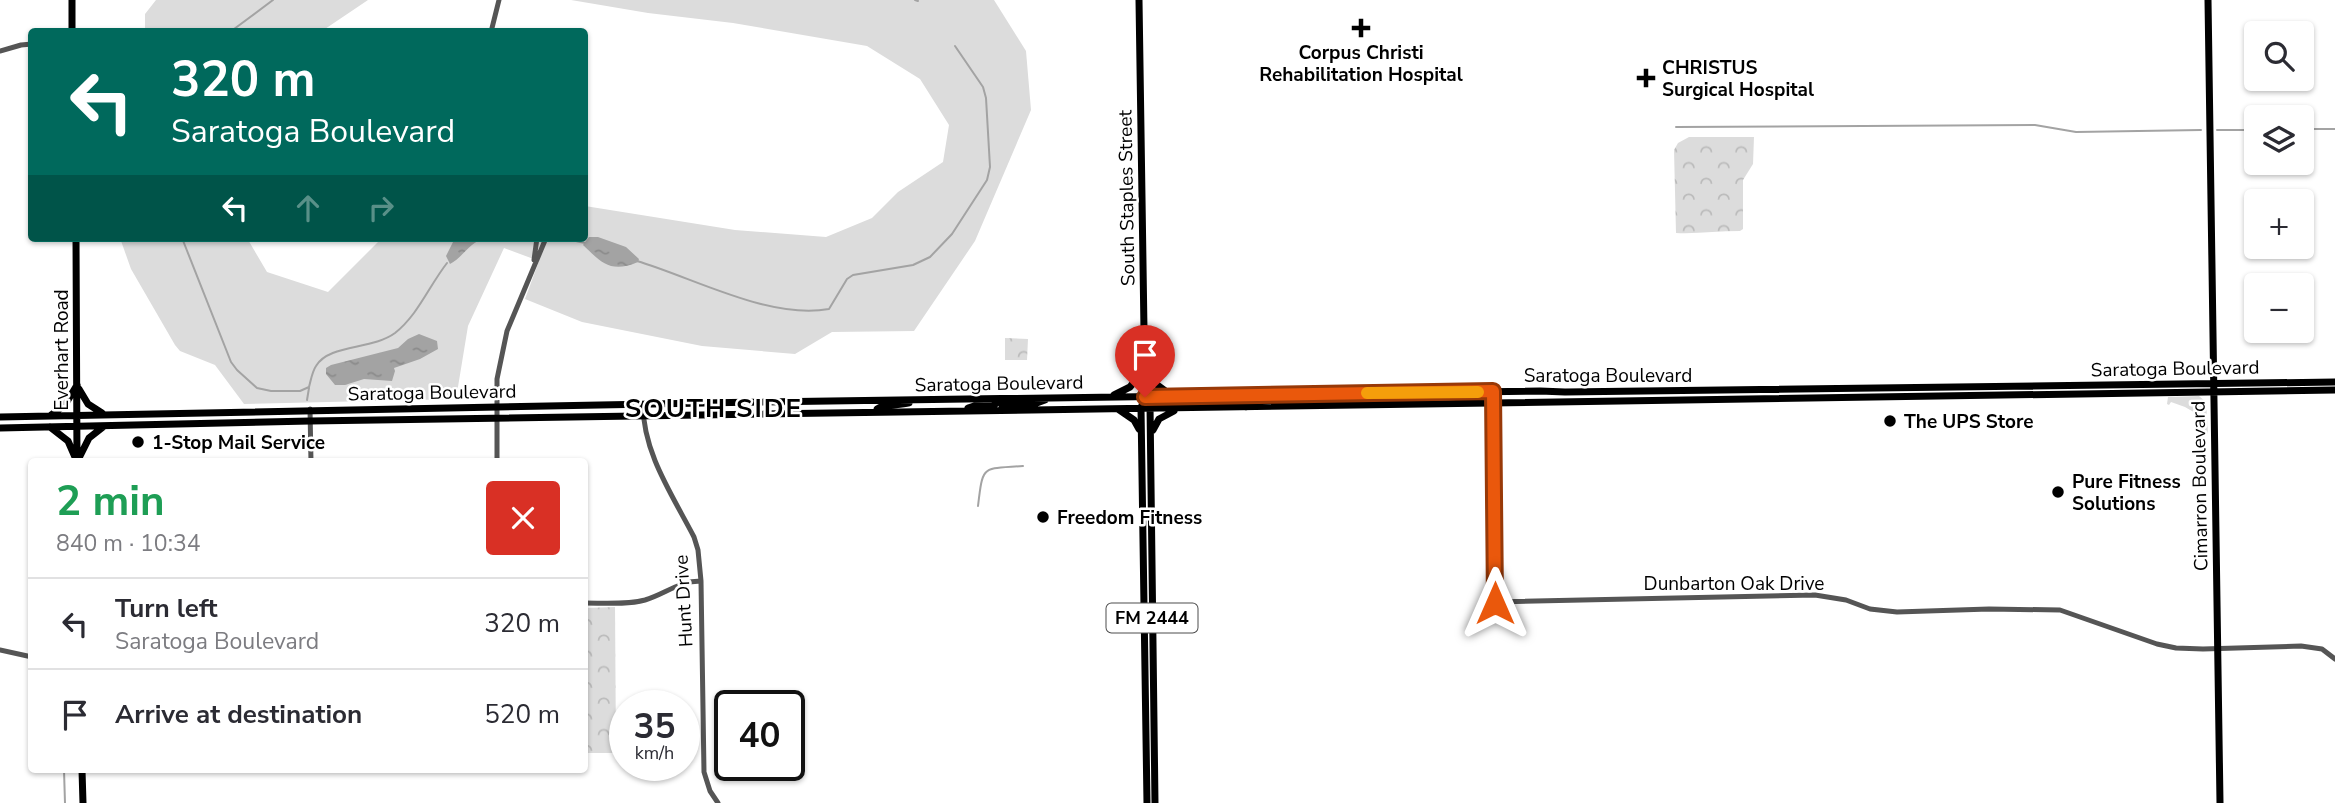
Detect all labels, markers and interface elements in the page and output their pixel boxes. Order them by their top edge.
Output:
marker: Corpus Christi Rehabilitation Hospital [1351,18,1371,38]
map controls [2244,21,2314,343]
button: search [2244,21,2314,91]
place label: Corpus Christi Rehabilitation Hospital [1259,40,1463,88]
text: 320 m [171,46,315,113]
place label: CHRISTUS Surgical Hospital [1662,55,1814,103]
icon: left [56,56,147,147]
marker: CHRISTUS Surgical Hospital [1636,68,1656,88]
button: layers [2244,105,2314,175]
street label: South Staples Street [1112,109,1142,286]
text: Saratoga Boulevard [171,110,455,153]
icon: left [216,189,254,227]
icon: ahead [289,189,327,227]
icon: right [362,189,400,227]
button: + [2244,189,2314,259]
button: − [2244,273,2314,343]
street label: Everhart Road [49,289,75,411]
pin [1115,325,1175,397]
icon: arrive [1126,336,1164,374]
street label: Saratoga Boulevard [2090,355,2260,383]
street label: Saratoga Boulevard [1524,363,1692,389]
street label: Saratoga Boulevard [914,370,1084,398]
street label: Saratoga Boulevard [347,379,517,407]
district label: SOUTH SIDE [625,391,803,426]
street label: Cimarron Boulevard [2186,401,2214,571]
place label: The UPS Store [1904,409,2034,435]
marker: The UPS Store [1882,413,1898,429]
place label: 1-Stop Mail Service [152,430,325,456]
marker: 1-Stop Mail Service [130,434,146,450]
place label: Pure Fitness Solutions [2072,469,2181,517]
text: 2 min [56,473,165,530]
button: close [486,481,560,555]
marker: Pure Fitness Solutions [2050,484,2066,500]
place label: Freedom Fitness [1057,505,1202,531]
marker: Freedom Fitness [1035,509,1051,525]
text: 840 m · 10:34 [56,528,201,559]
street label: Hunt Drive [669,554,699,648]
position arrow [1458,566,1532,640]
street label: Dunbarton Oak Drive [1644,571,1824,597]
text: Turn left [115,591,218,626]
road number: FM 2444 [1106,604,1198,632]
icon: left [56,605,94,643]
text: 320 m [484,606,560,641]
text: Saratoga Boulevard [115,626,319,657]
speed limit sign: 40 [714,690,805,781]
icon: arrive [56,696,94,734]
text: Arrive at destination [115,697,362,732]
text: 520 m [484,697,560,732]
text: 35 [633,703,676,750]
text: km/h [635,741,674,765]

